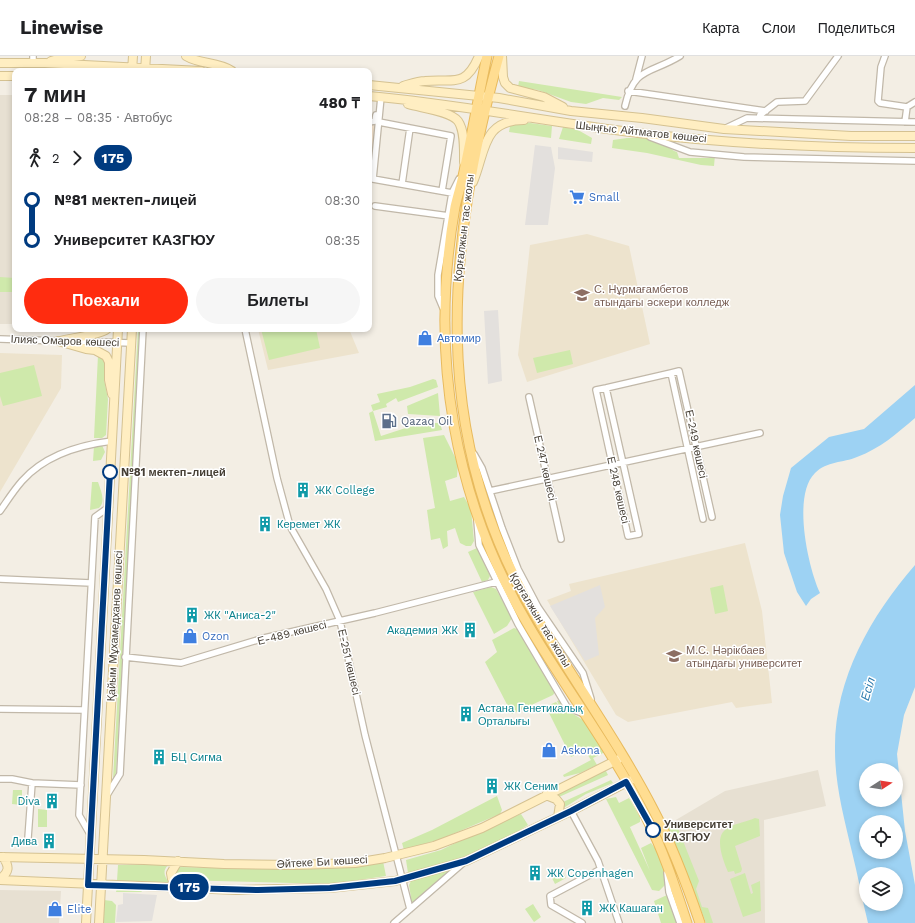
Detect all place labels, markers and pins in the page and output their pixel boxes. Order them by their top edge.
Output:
supermarket icon: Small [568,188,586,206]
place label: Small [589,191,620,204]
place label: С. Нұрмағамбетов атындағы әскери колледж [594,283,730,309]
school or university icon: С. Нұрмағамбетов атындағы әскери колледж [573,286,591,304]
shop icon: Автомир [416,329,434,347]
place label: Автомир [437,332,481,345]
fuel station icon: Qazaq Oil [380,412,398,430]
place label: Qazaq Oil [401,415,453,428]
marker: №81 мектеп-лицей [102,464,118,480]
place label: №81 мектеп-лицей [121,466,226,479]
building icon: ЖК College [294,481,312,499]
place label: ЖК College [315,484,375,497]
building icon: Керемет ЖК [256,515,274,533]
place label: Керемет ЖК [277,518,341,531]
building icon: ЖК "Аниса-2" [183,606,201,624]
place label: ЖК "Аниса-2" [204,609,276,622]
building icon: Академия ЖК [461,621,479,639]
place label: Академия ЖК [387,624,459,637]
shop icon: Ozon [181,627,199,645]
place label: Ozon [202,630,229,643]
place label: М.С. Нәрікбаев атындағы университет [686,644,802,670]
school or university icon: М.С. Нәрікбаев атындағы университет [665,647,683,665]
place label: Астана Генетикалық Орталығы [478,702,583,728]
building icon: Астана Генетикалық Орталығы [457,705,475,723]
shop icon: Askona [540,741,558,759]
place label: Askona [561,744,600,757]
building icon: БЦ Сигма [150,748,168,766]
place label: БЦ Сигма [171,751,223,764]
building icon: ЖК Сеним [483,777,501,795]
place label: ЖК Сеним [504,780,558,793]
building icon: Diva [43,792,61,810]
place label: Diva [17,795,40,808]
place label: Университет КАЗГЮУ [664,818,734,844]
marker: Университет КАЗГЮУ [645,822,661,838]
building icon: Дива [40,832,58,850]
place label: Дива [12,835,38,848]
building icon: ЖК Copenhagen [526,864,544,882]
place label: ЖК Copenhagen [547,867,634,880]
building icon: ЖК Кашаган [578,899,596,917]
shop icon: Elite [46,900,64,918]
place label: ЖК Кашаган [599,902,663,915]
place label: Elite [67,903,91,916]

